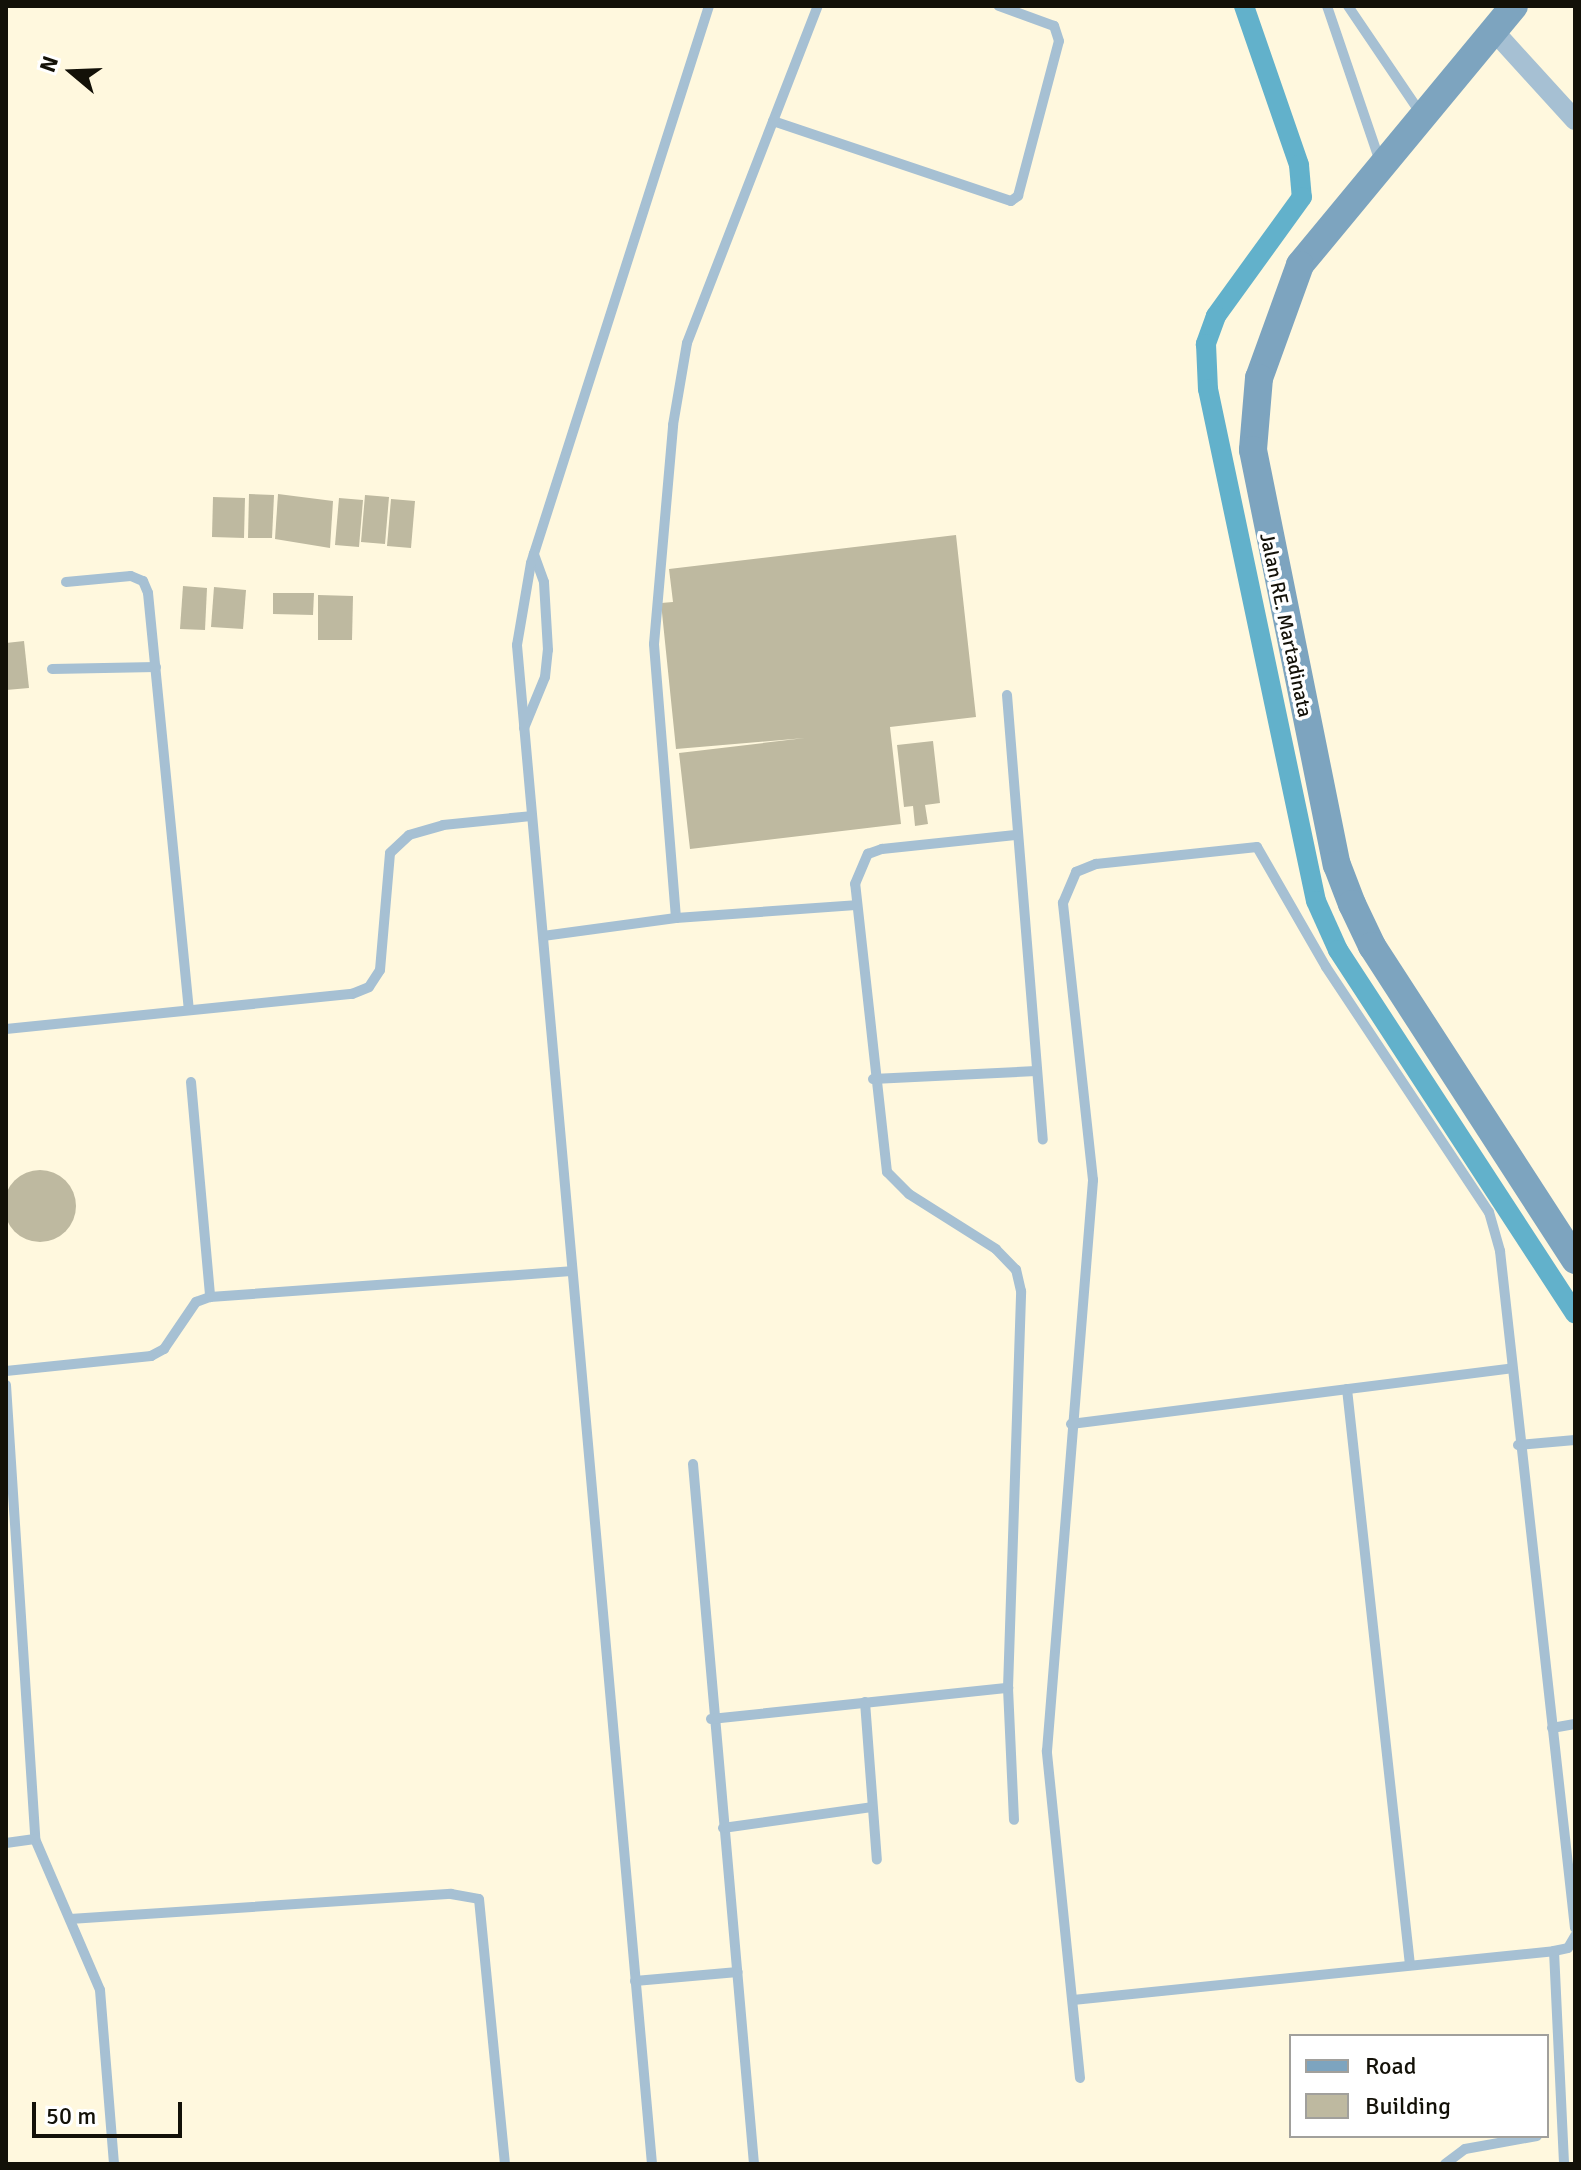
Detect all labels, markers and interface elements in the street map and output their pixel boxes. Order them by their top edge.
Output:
north arrow [32,32,112,112]
text: N [34,52,64,76]
street label: Jalan RE. Martadinata [1255,531,1317,719]
legend [1289,2034,1549,2138]
text: Road [1365,2051,1416,2081]
scale bar [36,2086,186,2136]
text: Building [1365,2091,1451,2121]
text: 50 m [46,2101,96,2131]

